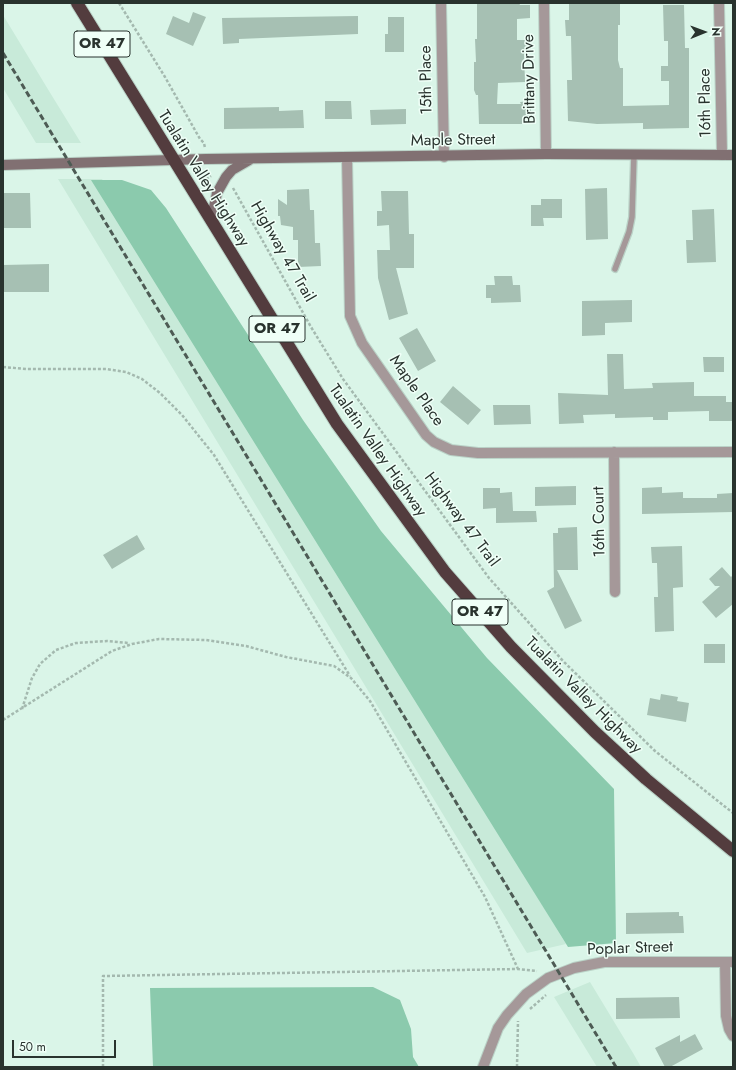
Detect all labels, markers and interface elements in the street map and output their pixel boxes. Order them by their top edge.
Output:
north arrow [684,12,724,52]
text: N [708,27,724,36]
road number: OR 47 [74,31,130,57]
street label: Brittany Drive [520,34,540,124]
street label: 15th Place [417,45,437,115]
street label: 16th Place [696,68,716,138]
street label: Tualatin Valley Highway [153,107,253,251]
street label: Maple Street [411,131,495,151]
street label: Highway 47 Trail [245,198,319,306]
road number: OR 47 [249,316,305,342]
street label: Maple Place [384,352,448,430]
street label: Tualatin Valley Highway [324,381,430,521]
street label: Highway 47 Trail [419,469,503,571]
street label: 16th Court [590,486,610,558]
road number: OR 47 [452,599,508,625]
street label: Tualatin Valley Highway [521,634,645,758]
street label: Poplar Street [587,938,673,960]
scale bar [14,1032,118,1058]
text: 50 m [19,1038,46,1056]

